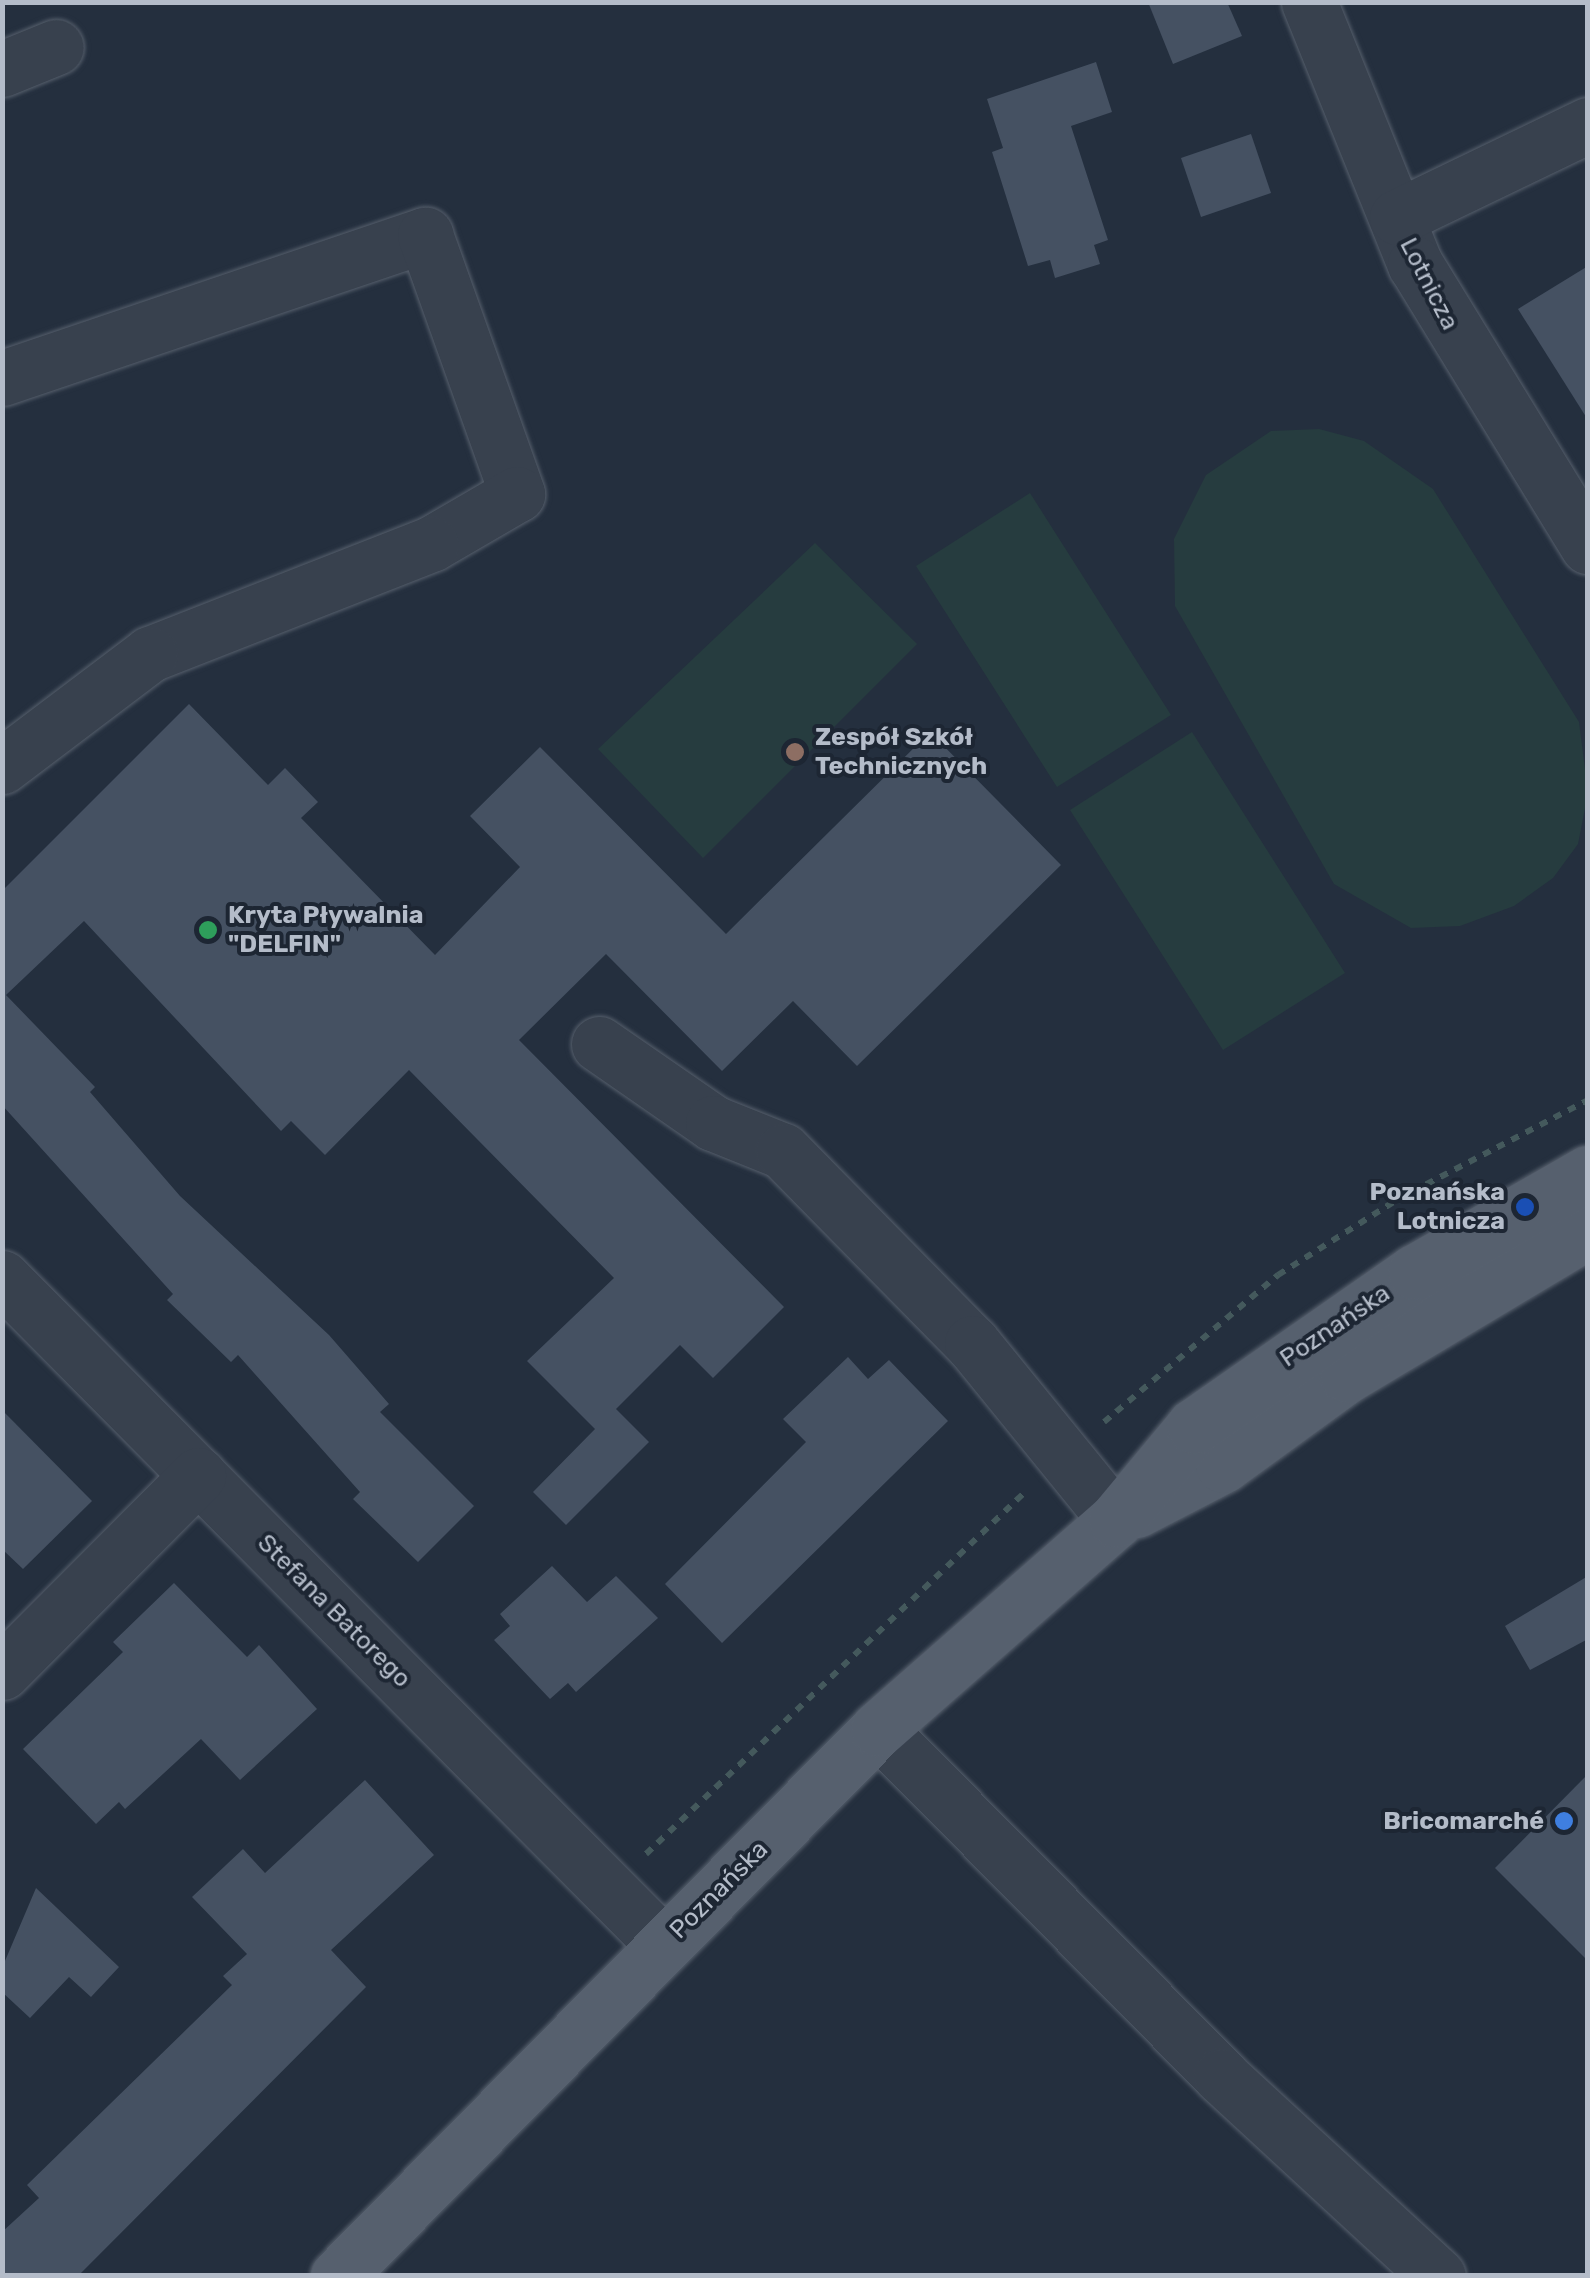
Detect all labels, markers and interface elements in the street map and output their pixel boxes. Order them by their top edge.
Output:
street label: Lotnicza [1393,233,1465,335]
place label: Zespół Szkół Technicznych [815,723,987,782]
marker: Zespół Szkół Technicznych [784,741,806,763]
place label: Kryta Pływalnia "DELFIN" [228,901,423,960]
marker: Kryta Pływalnia "DELFIN" [197,919,219,941]
place label: Poznańska Lotnicza [1369,1178,1505,1237]
marker: Poznańska Lotnicza [1514,1196,1536,1218]
street label: Poznańska [1274,1278,1396,1374]
street label: Stefana Batorego [251,1528,417,1694]
place label: Bricomarché [1383,1806,1544,1836]
marker: Bricomarché [1553,1810,1575,1832]
street label: Poznańska [664,1835,774,1945]

